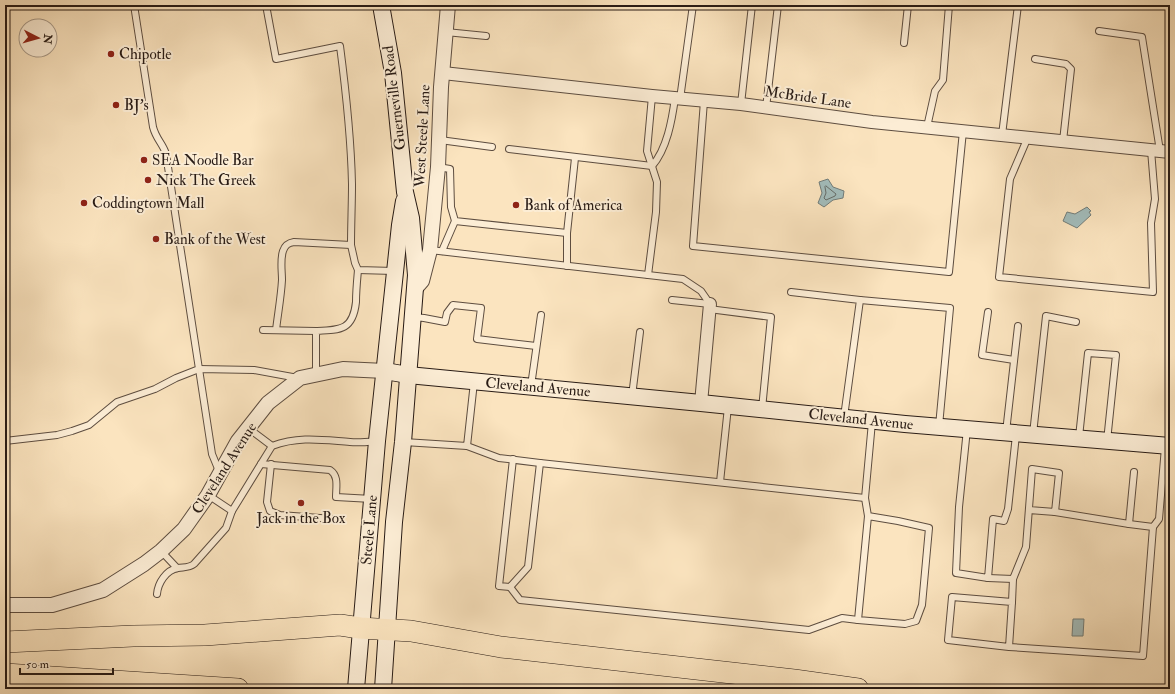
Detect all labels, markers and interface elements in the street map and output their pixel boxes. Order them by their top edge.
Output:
north arrow [18,18,58,58]
text: N [40,32,55,46]
street label: Guerneville Road [379,44,410,151]
place label: Chipotle [119,45,172,65]
marker: Chipotle [106,49,116,59]
street label: McBride Lane [763,82,852,113]
street label: West Steele Lane [410,84,435,189]
place label: BJ's [124,96,149,116]
marker: BJ's [111,100,121,110]
place label: SEA Noodle Bar [152,151,254,170]
marker: SEA Noodle Bar [139,155,149,165]
place label: Nick The Greek [156,171,256,190]
marker: Nick The Greek [143,175,153,185]
place label: Coddingtown Mall [92,194,205,213]
place label: Bank of America [524,196,623,215]
marker: Coddingtown Mall [79,198,89,208]
marker: Bank of America [511,200,521,210]
place label: Bank of the West [164,230,266,249]
marker: Bank of the West [151,234,161,244]
street label: Cleveland Avenue [485,373,591,402]
street label: Cleveland Avenue [808,405,914,434]
street label: Cleveland Avenue [188,419,261,518]
street label: Steele Lane [357,494,382,566]
marker: Jack in the Box [296,498,306,508]
place label: Jack in the Box [256,509,346,529]
scale bar [20,650,113,676]
text: 50 m [26,657,50,672]

